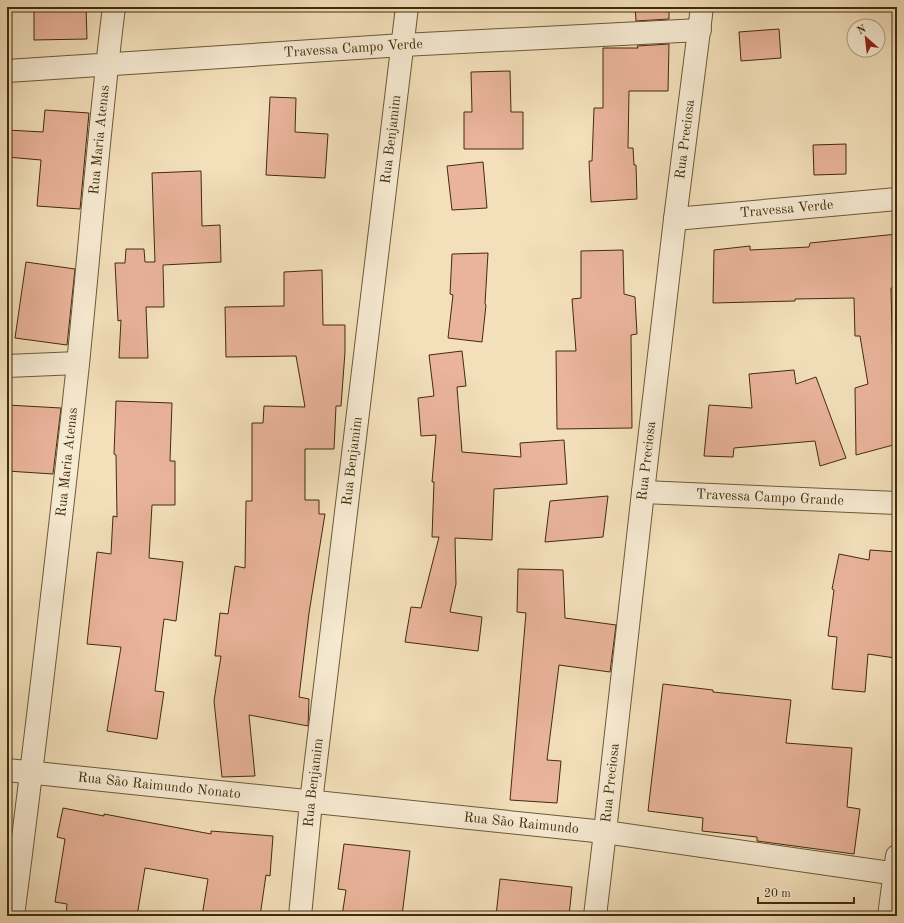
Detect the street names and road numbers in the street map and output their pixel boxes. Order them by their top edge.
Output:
street label: Travessa Campo Verde [283,37,423,60]
street label: Rua Maria Atenas [87,84,112,195]
street label: Rua Benjamim [379,94,403,185]
street label: Rua Preciosa [673,99,697,180]
street label: Travessa Verde [739,198,834,220]
street label: Rua Maria Atenas [54,407,80,518]
street label: Rua Benjamim [340,416,364,506]
street label: Rua Preciosa [635,420,658,501]
street label: Travessa Campo Grande [696,487,844,508]
street label: Rua Benjamim [302,737,326,828]
street label: Rua Preciosa [599,742,622,823]
street label: Rua São Raimundo Nonato [77,770,242,801]
street label: Rua São Raimundo [463,810,580,836]

